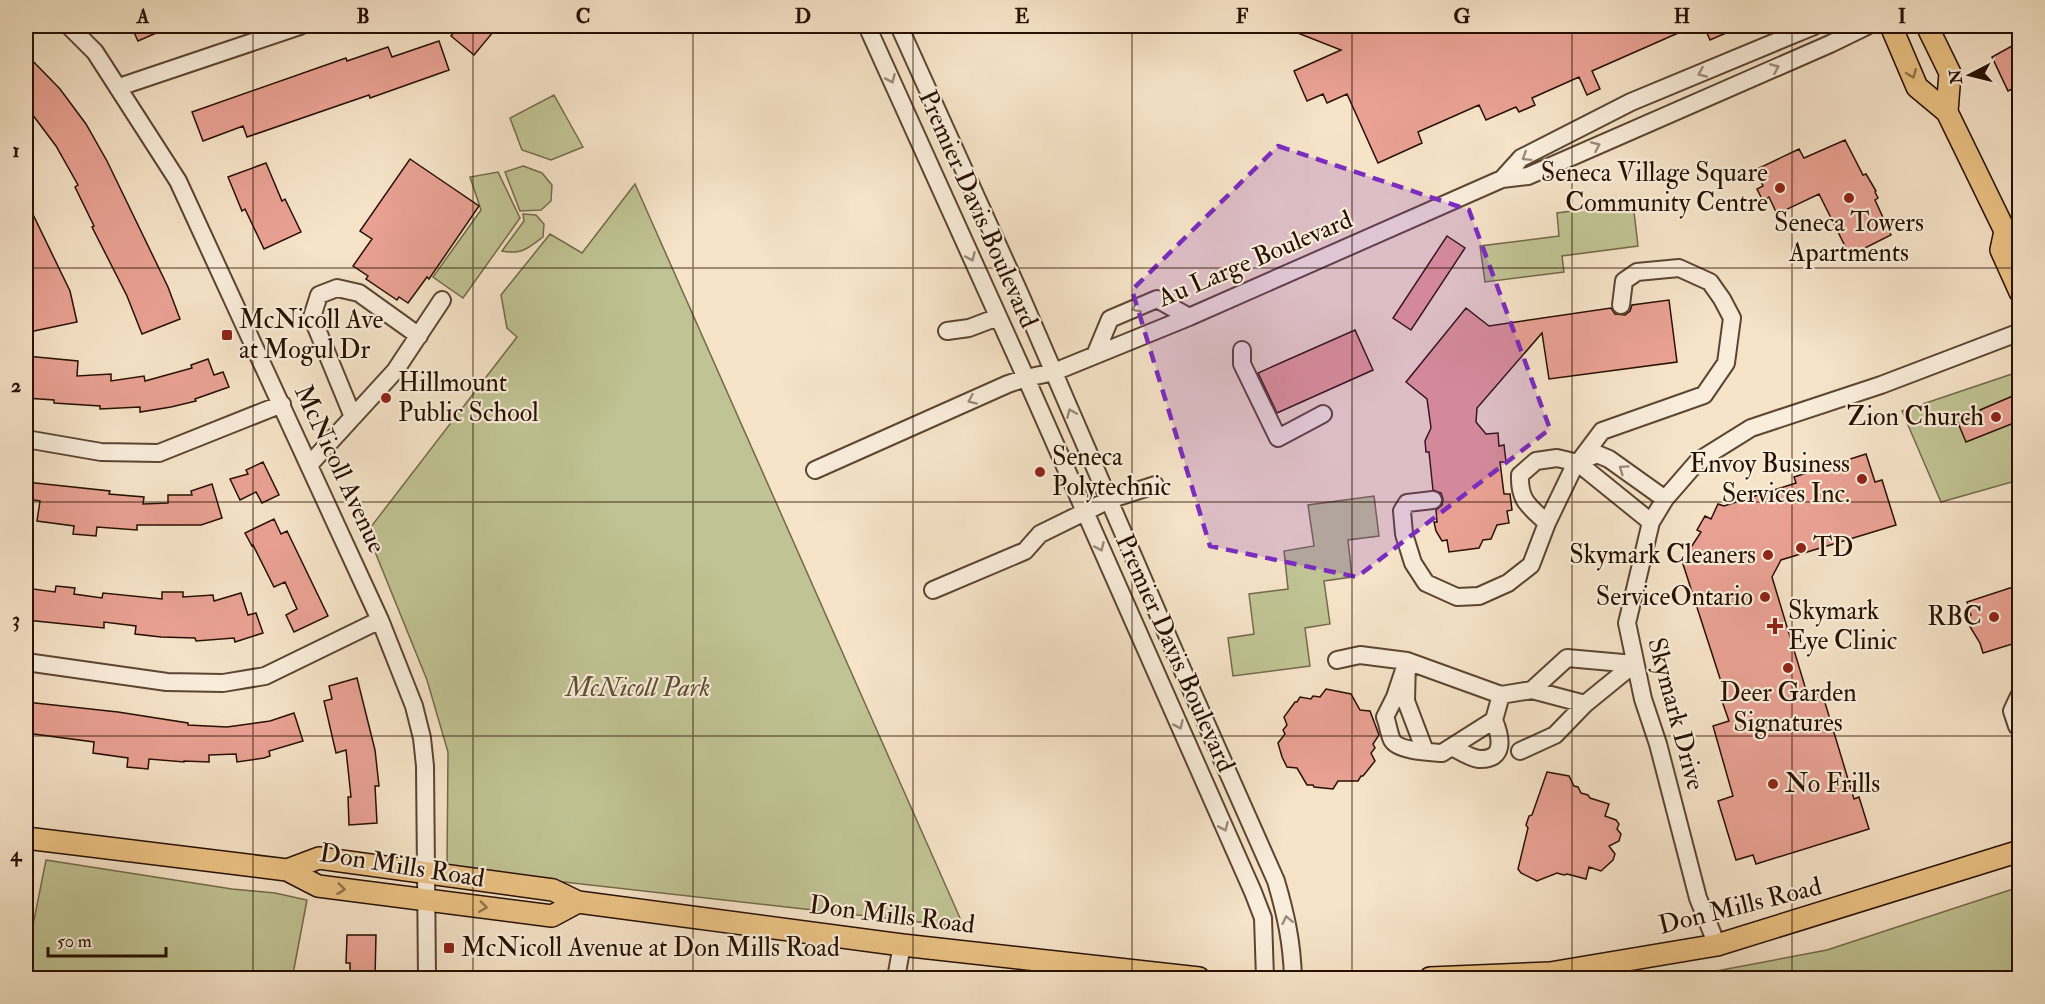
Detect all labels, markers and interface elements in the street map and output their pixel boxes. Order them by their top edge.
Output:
text: A [136,4,150,29]
text: B [356,4,370,29]
text: C [576,4,590,29]
text: D [795,4,811,29]
text: E [1015,4,1030,29]
text: F [1236,4,1249,29]
text: G [1454,4,1471,29]
text: H [1674,4,1690,29]
text: I [1898,4,1906,29]
north arrow [1940,45,2000,105]
one-way arrow [1768,64,1779,76]
one-way arrow [1697,66,1708,78]
one-way arrow [1905,68,1917,79]
text: N [1945,68,1967,86]
one-way arrow [884,72,896,83]
street label: Premier Davis Boulevard [911,85,1045,333]
text: 1 [12,138,20,163]
one-way arrow [1589,141,1600,153]
one-way arrow [1522,149,1532,161]
place label: Seneca Village Square Community Centre [1541,157,1768,219]
marker: Seneca Village Square Community Centre [1773,181,1787,195]
marker: Seneca Towers Apartments [1842,191,1856,205]
street label: Au Large Boulevard [1152,204,1357,315]
place label: Seneca Towers Apartments [1774,207,1924,270]
one-way arrow [964,250,976,261]
one-way arrow [1132,301,1143,313]
place label: McNicoll Ave at Mogul Dr [239,304,384,366]
marker: McNicoll Ave at Mogul Dr [220,328,234,342]
place label: Hillmount Public School [398,367,539,429]
text: 2 [11,373,21,398]
street label: McNicoll Avenue [287,380,393,558]
marker: Hillmount Public School [379,391,393,405]
one-way arrow [968,393,979,405]
place label: Zion Church [1847,401,1984,433]
one-way arrow [1067,408,1079,419]
marker: Zion Church [1989,410,2003,424]
place label: Seneca Polytechnic [1052,441,1171,503]
place label: Envoy Business Services Inc. [1689,448,1850,510]
marker: Seneca Polytechnic [1033,465,1047,479]
one-way arrow [1619,465,1630,476]
marker: Envoy Business Services Inc. [1855,472,1869,486]
street label: Premier Davis Boulevard [1108,529,1242,777]
place label: TD [1813,532,1854,564]
place label: Skymark Cleaners [1569,539,1756,571]
one-way arrow [1093,540,1105,551]
marker: TD [1794,541,1808,555]
marker: Skymark Cleaners [1761,548,1775,562]
place label: ServiceOntario [1596,581,1753,613]
marker: ServiceOntario [1758,590,1772,604]
place label: Skymark Eye Clinic [1788,595,1897,657]
place label: RBC [1927,601,1982,633]
text: 3 [12,607,20,632]
marker: RBC [1987,610,2001,624]
marker: Skymark Eye Clinic [1766,617,1784,635]
street label: Skymark Drive [1640,634,1712,794]
marker: Deer Garden Signatures [1781,661,1795,675]
park label: McNicoll Park [564,672,710,704]
place label: Deer Garden Signatures [1719,677,1857,739]
one-way arrow [1172,719,1184,730]
place label: No Frills [1785,768,1880,800]
marker: No Frills [1766,777,1780,791]
one-way arrow [1217,820,1229,831]
street label: Don Mills Road [317,837,487,895]
text: 4 [10,842,23,867]
street label: Don Mills Road [1655,870,1825,942]
one-way arrow [337,882,346,894]
street label: Don Mills Road [807,889,977,941]
one-way arrow [479,900,488,912]
one-way arrow [1281,916,1294,926]
scale bar [48,920,166,958]
text: 50 m [57,930,92,953]
place label: McNicoll Avenue at Don Mills Road [461,932,840,964]
marker: McNicoll Avenue at Don Mills Road [442,941,456,955]

